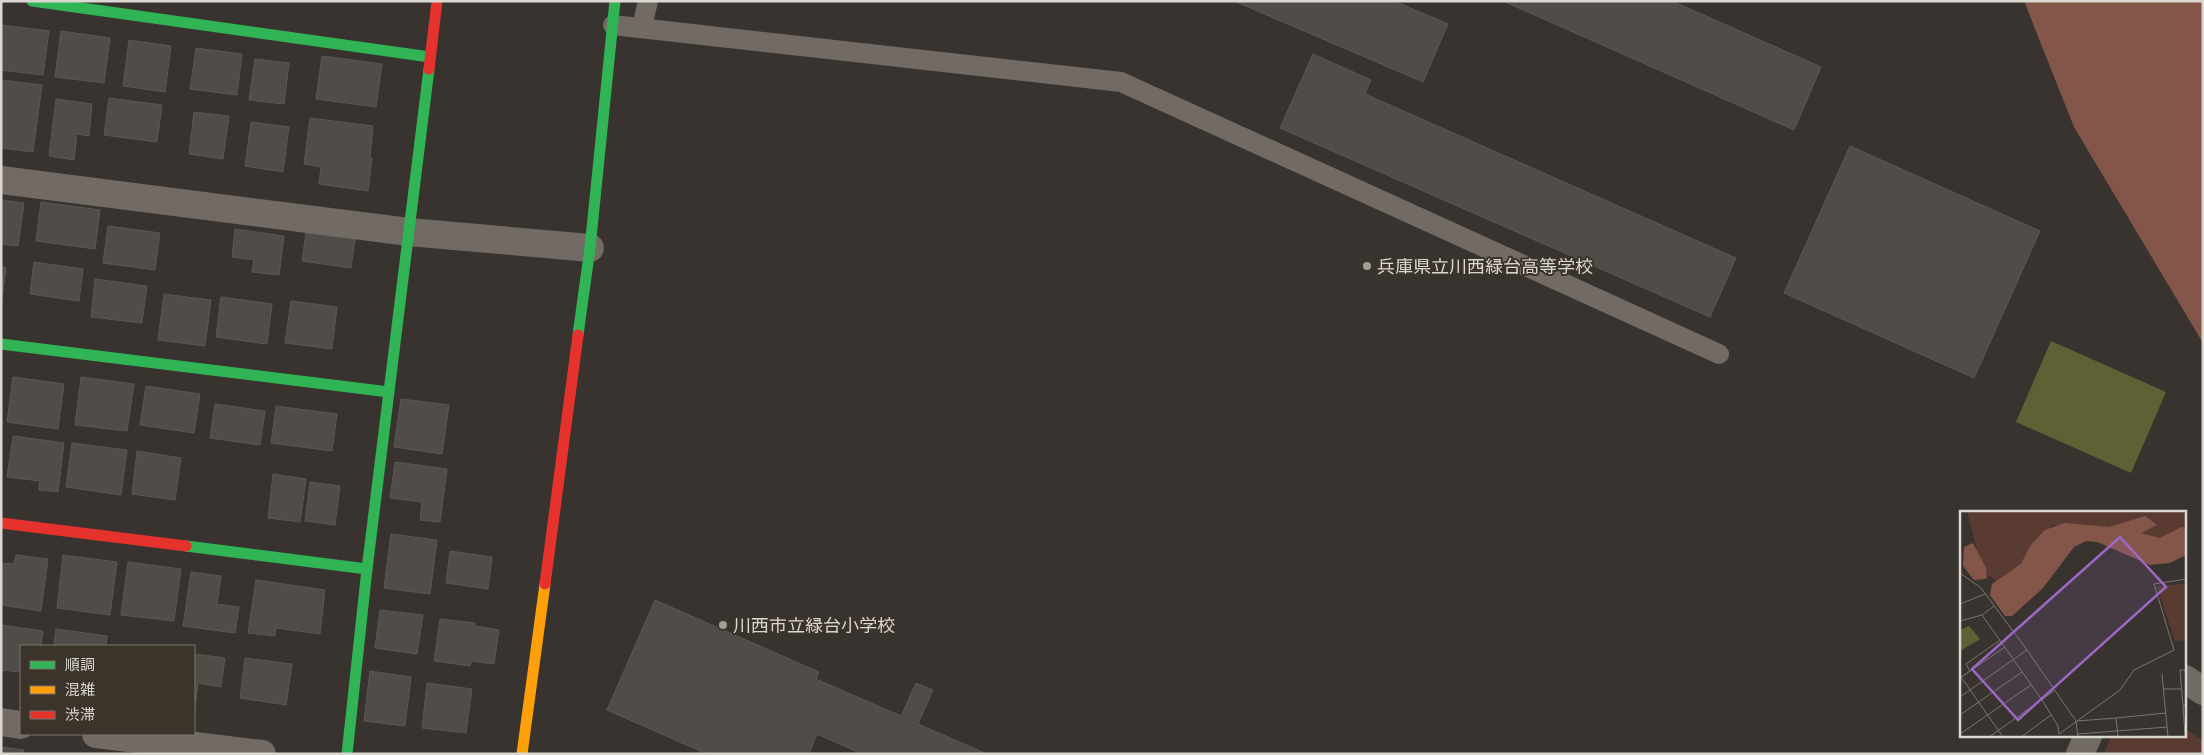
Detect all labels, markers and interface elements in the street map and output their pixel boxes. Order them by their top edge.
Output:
place label: 兵庫県立川西緑台高等学校 [1377,255,1593,277]
marker: 兵庫県立川西緑台高等学校 [1361,260,1373,272]
inset map [1960,511,2186,738]
place label: 川西市立緑台小学校 [733,614,895,636]
marker: 川西市立緑台小学校 [717,619,729,631]
legend [20,645,195,735]
text: 順調 [65,655,95,673]
text: 混雑 [65,680,95,698]
text: 渋滞 [65,705,95,723]

